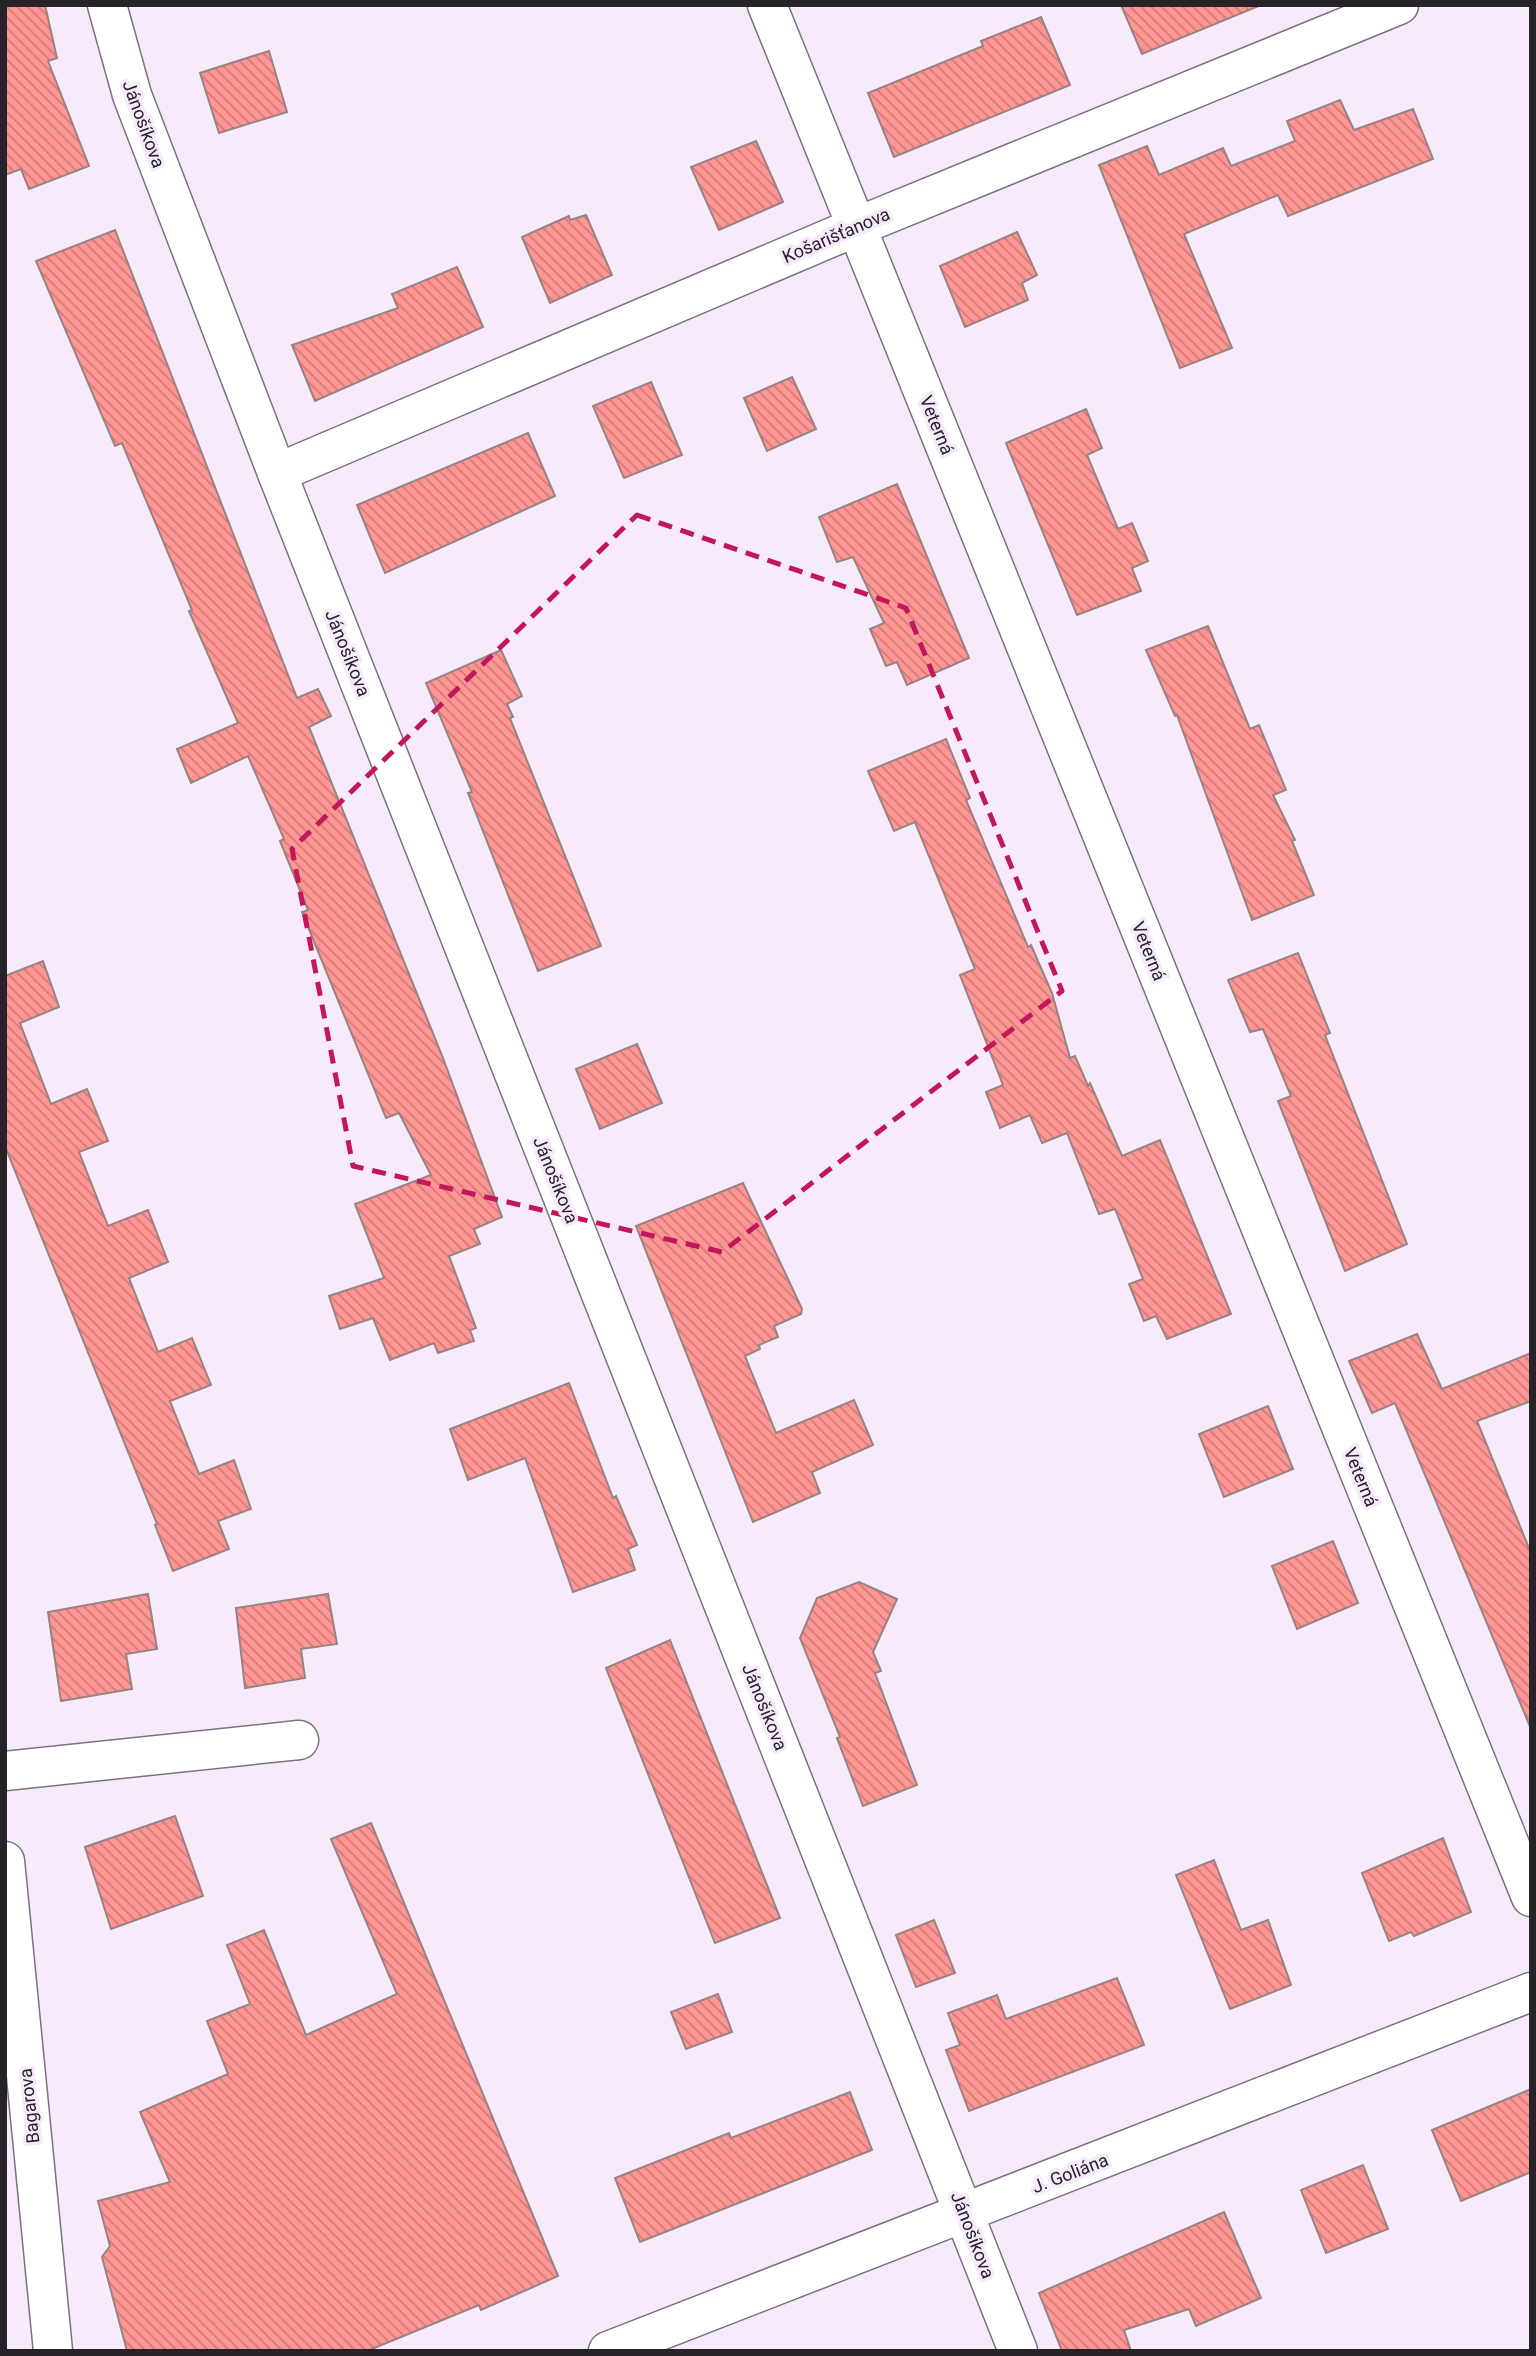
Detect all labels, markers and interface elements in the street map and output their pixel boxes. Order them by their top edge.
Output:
street label: Jánošíkova [119,78,169,170]
street label: Košarišťanova [779,203,893,267]
street label: Veterná [916,392,958,458]
street label: Jánošíkova [321,607,375,699]
street label: Veterná [1128,918,1170,984]
street label: Jánošíkova [529,1134,583,1226]
street label: Veterná [1340,1444,1382,1510]
street label: Jánošíkova [738,1661,792,1753]
street label: Bagarova [15,2067,43,2145]
street label: J. Goliána [1029,2149,1111,2197]
street label: Jánošíkova [947,2189,999,2281]

